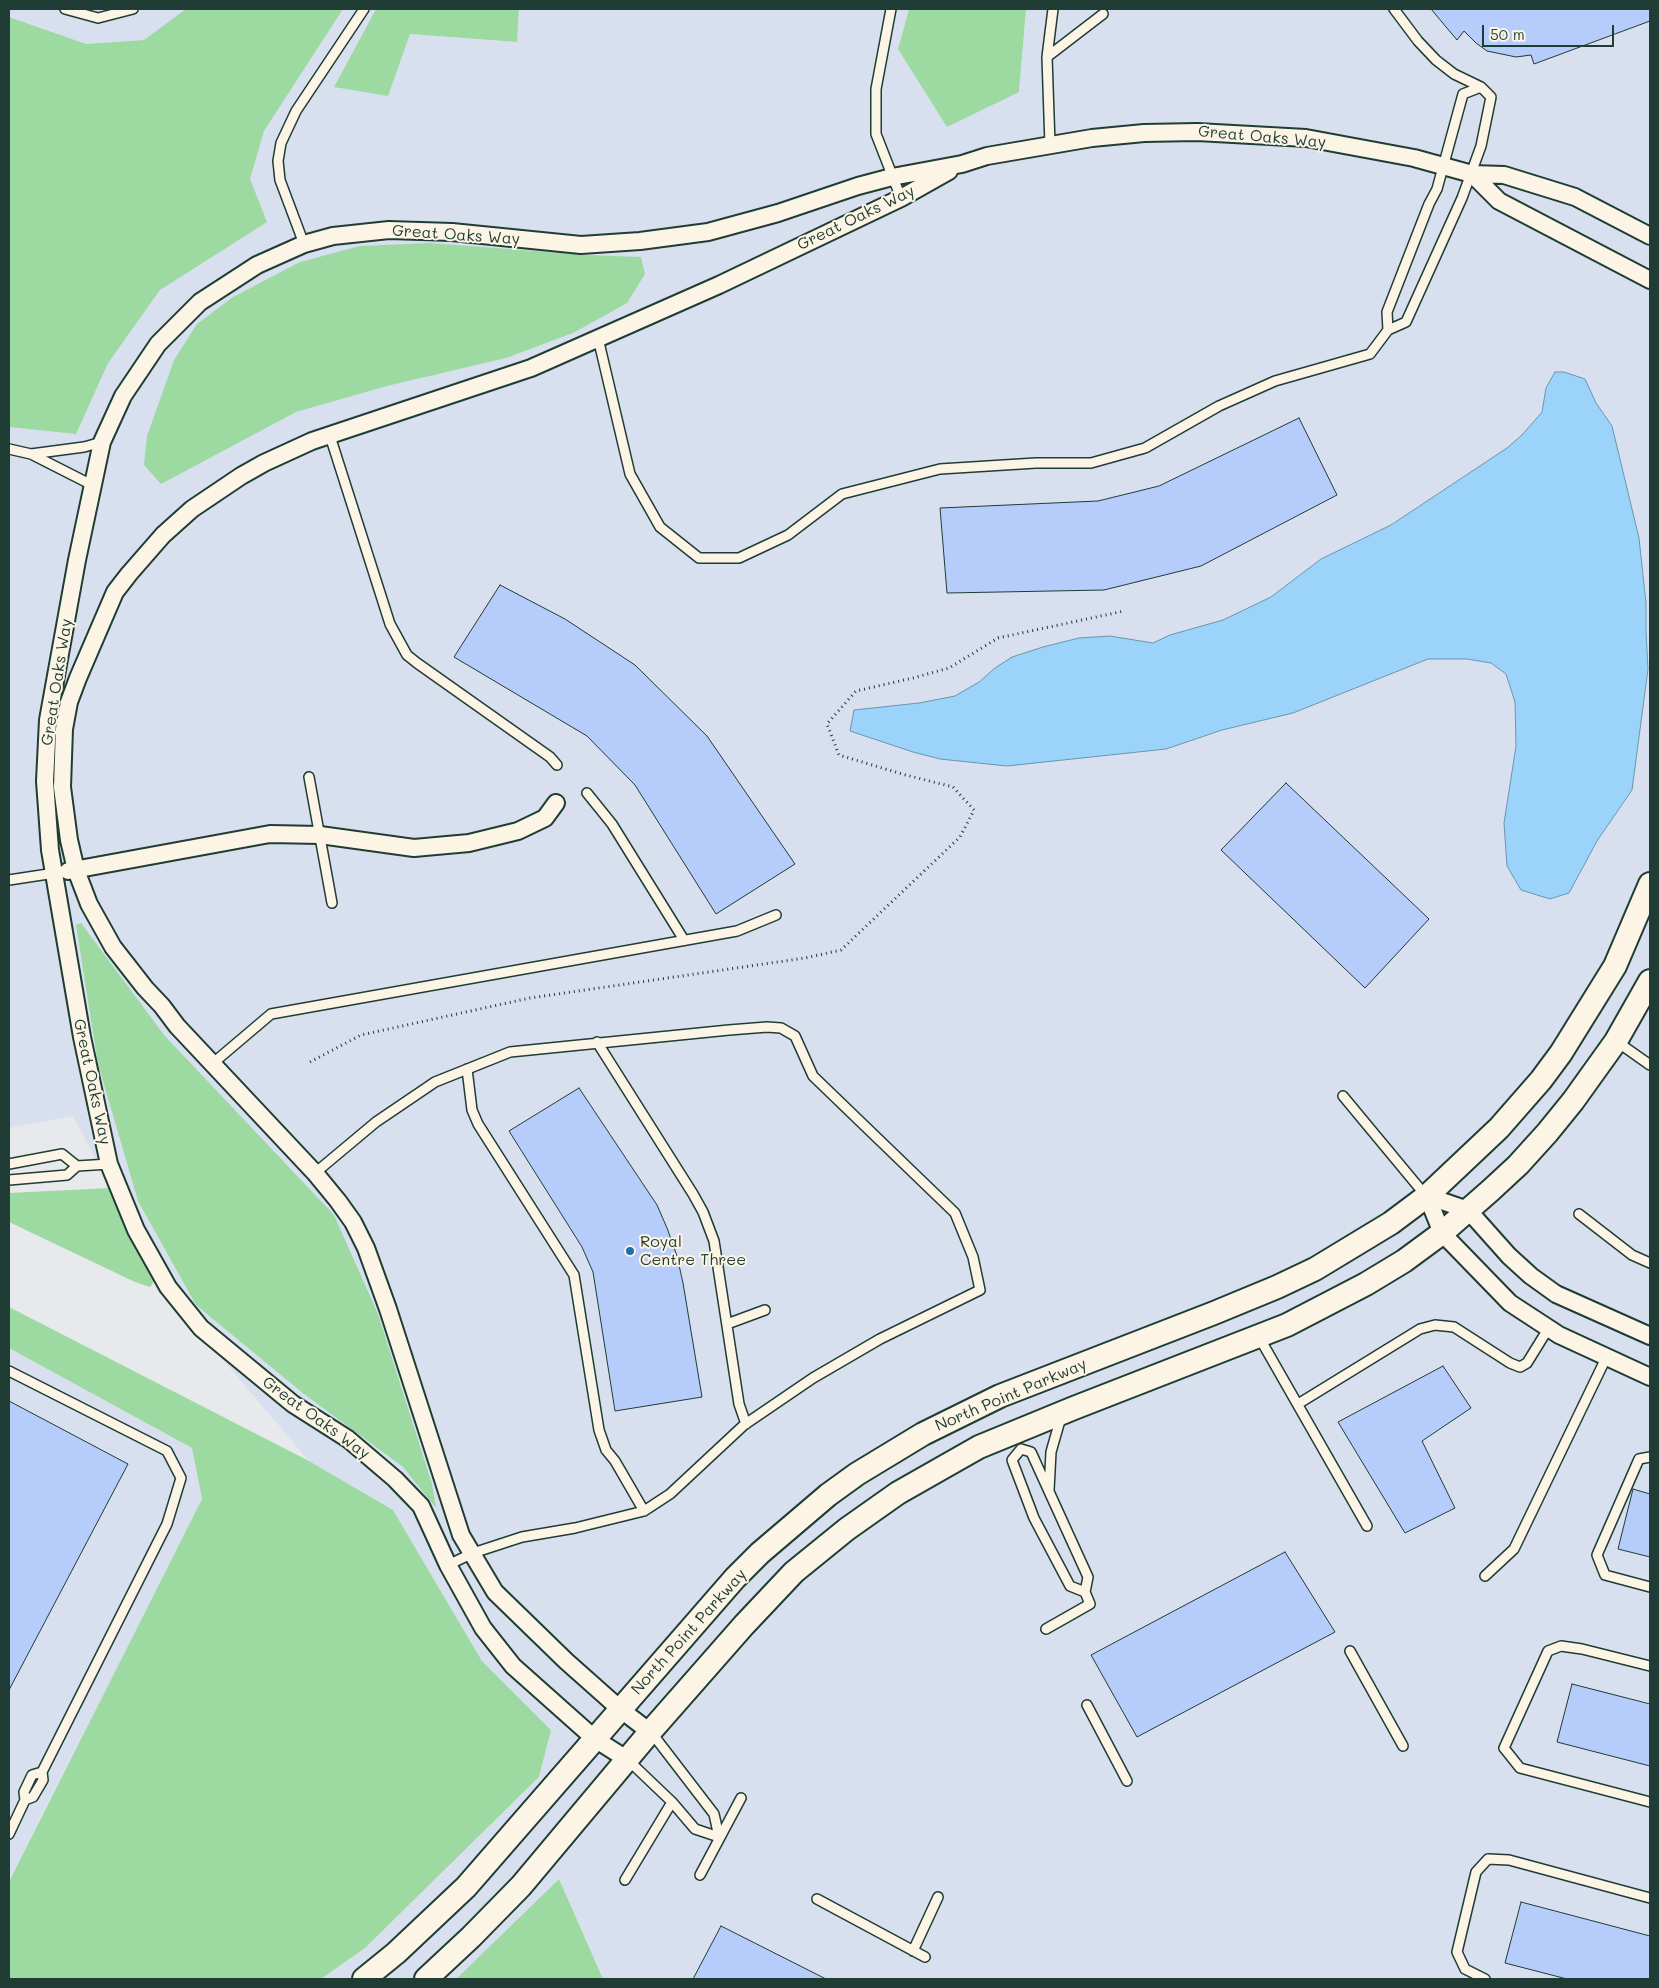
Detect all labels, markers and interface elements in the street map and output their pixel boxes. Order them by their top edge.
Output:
scale bar [1484,15,1616,47]
text: 50 m [1490,24,1525,44]
street label: Great Oaks Way [1197,122,1327,152]
street label: Great Oaks Way [794,181,918,255]
street label: Great Oaks Way [391,221,521,249]
street label: Great Oaks Way [37,617,77,747]
street label: Great Oaks Way [69,1017,115,1147]
place label: Royal Centre Three [640,1232,746,1270]
marker: Royal Centre Three [624,1245,636,1257]
street label: North Point Parkway [932,1354,1090,1436]
street label: Great Oaks Way [258,1373,374,1463]
street label: North Point Parkway [627,1565,751,1699]

